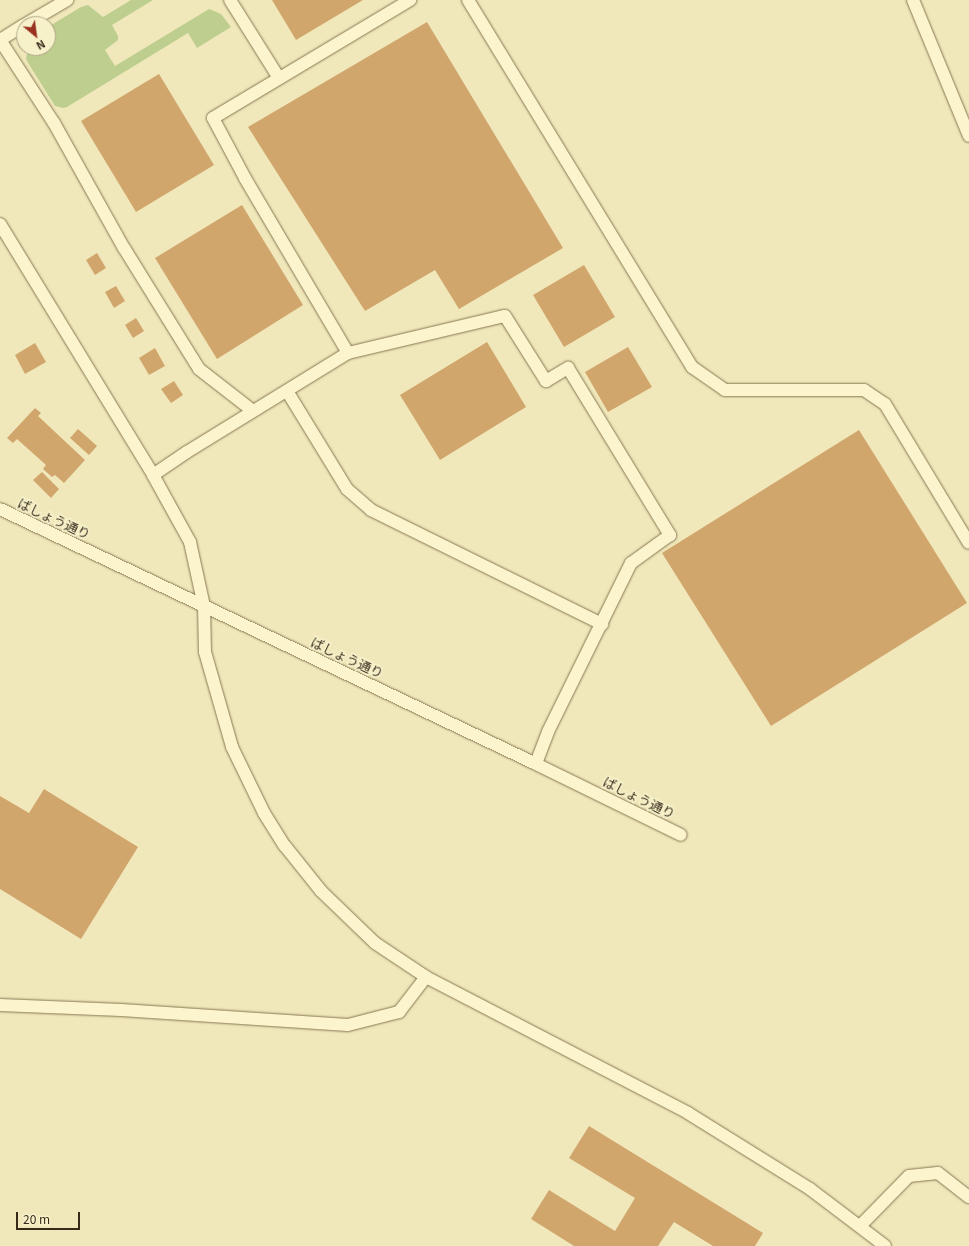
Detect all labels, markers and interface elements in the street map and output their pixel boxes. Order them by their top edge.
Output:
north arrow [16,16,56,56]
text: N [34,37,49,55]
street label: ばしょう通り [15,495,93,543]
street label: ばしょう通り [308,634,386,682]
street label: ばしょう通り [601,774,677,822]
scale bar [18,1204,82,1230]
text: 20 m [23,1210,50,1227]

